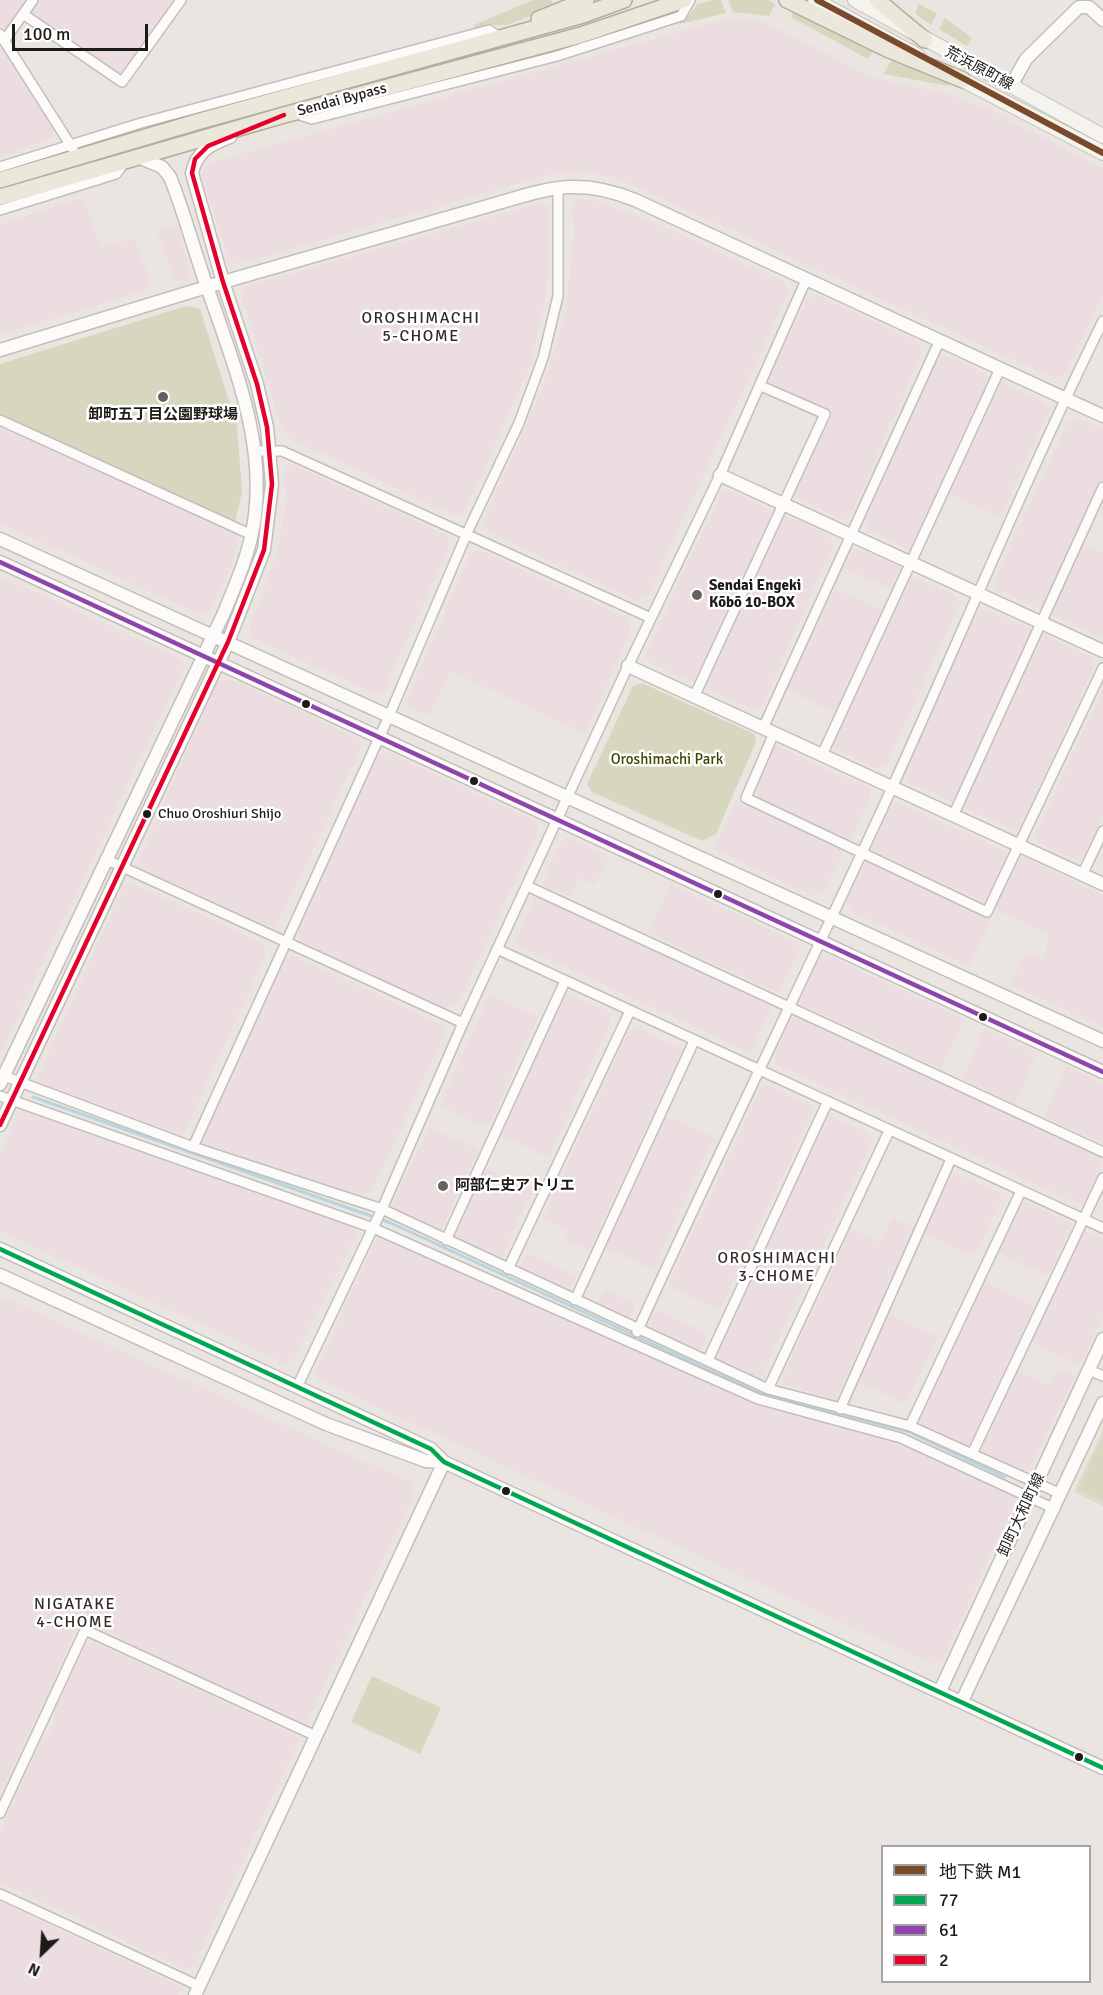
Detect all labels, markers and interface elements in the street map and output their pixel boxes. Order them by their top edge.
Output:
scale bar [15,12,152,50]
text: 100 m [23,23,70,45]
street label: 荒浜原町線 [942,43,1016,95]
street label: Sendai Bypass [295,79,389,121]
district label: OROSHIMACHI 5-CHOME [362,309,480,347]
marker: 卸町五丁目公園野球場 [156,390,170,404]
place label: 卸町五丁目公園野球場 [88,406,238,424]
place label: Sendai Engeki Kōbō 10-BOX [709,577,801,612]
marker: Sendai Engeki Kōbō 10-BOX [690,588,704,602]
unlabelled marker [300,698,312,710]
park label: Oroshimachi Park [611,751,723,769]
unlabelled marker [468,775,480,787]
place label: Chuo Oroshiuri Shijo [158,806,281,822]
marker: Chuo Oroshiuri Shijo [141,808,153,820]
unlabelled marker [712,888,724,900]
unlabelled marker [977,1011,989,1023]
place label: 阿部仁史アトリエ [455,1177,575,1195]
marker: 阿部仁史アトリエ [436,1179,450,1193]
district label: OROSHIMACHI 3-CHOME [718,1249,836,1287]
street label: 卸町大和町線 [995,1470,1049,1560]
unlabelled marker [500,1485,512,1497]
district label: NIGATAKE 4-CHOME [34,1595,116,1633]
unlabelled marker [1073,1751,1085,1763]
legend [881,1845,1091,1983]
text: 地下鉄 M1 [939,1861,1021,1883]
text: 77 [939,1889,958,1911]
text: 61 [939,1919,958,1941]
north arrow [12,1923,72,1983]
text: 2 [939,1949,949,1971]
text: N [25,1958,44,1981]

